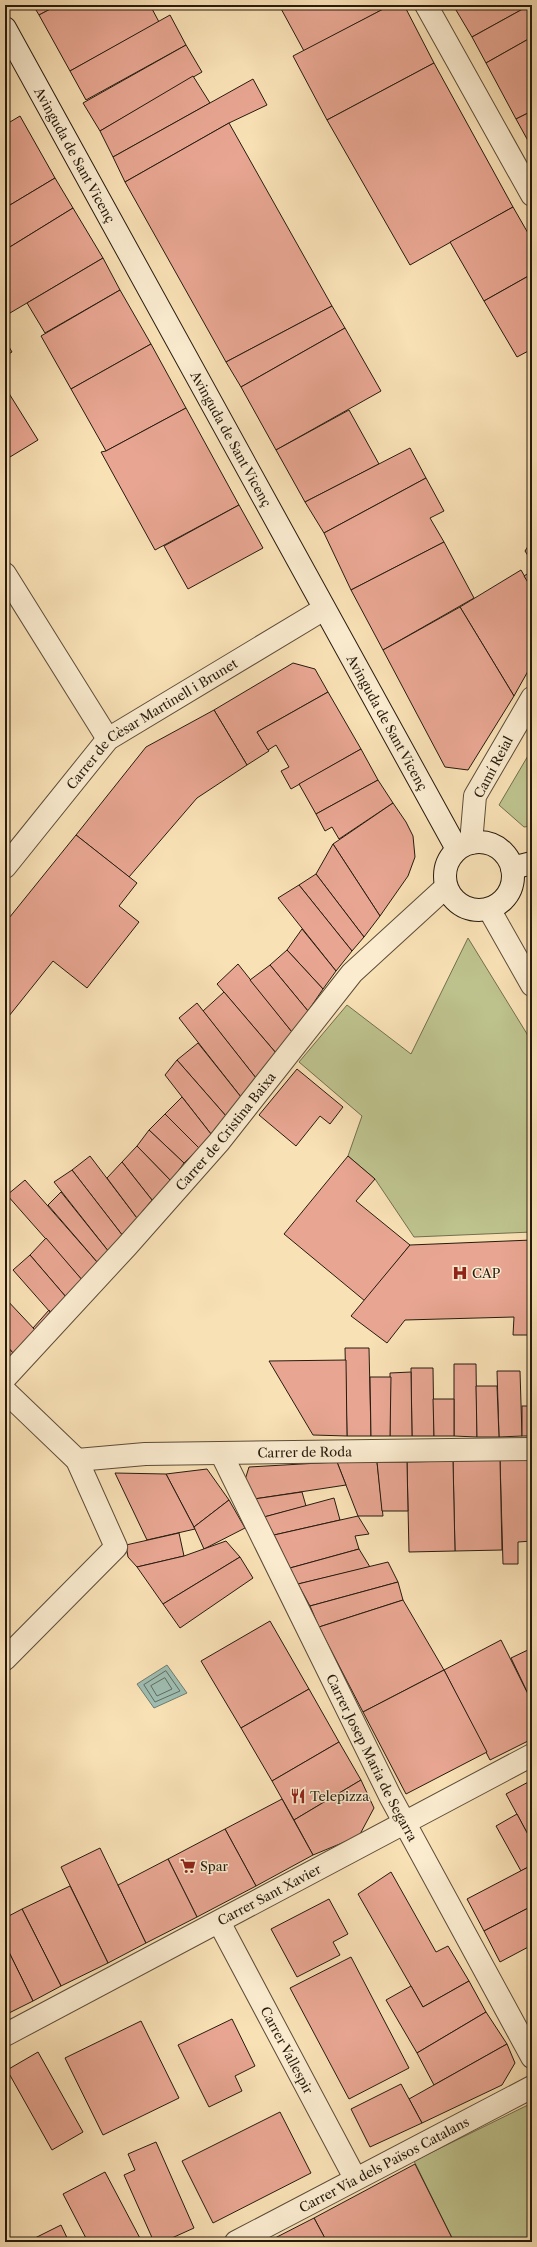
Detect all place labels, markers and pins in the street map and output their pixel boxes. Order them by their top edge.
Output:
hospital icon: CAP [451,1264,469,1282]
place label: CAP [472,1265,501,1281]
restaurant icon: Telepizza [289,1787,307,1805]
place label: Telepizza [310,1788,369,1804]
supermarket icon: Spar [179,1857,197,1875]
place label: Spar [200,1858,229,1874]

